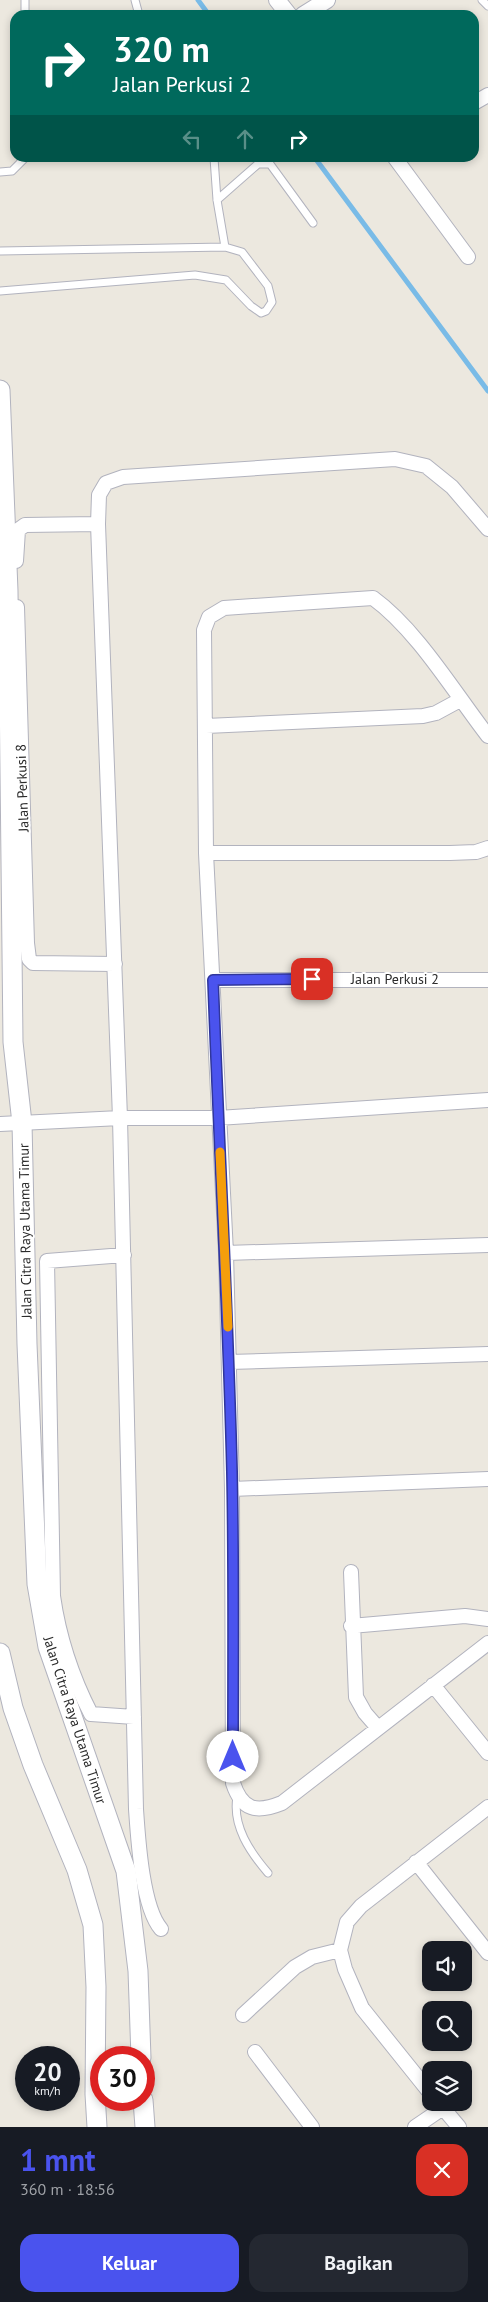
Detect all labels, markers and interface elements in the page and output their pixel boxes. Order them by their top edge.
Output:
text: 320 m [113,26,210,72]
icon: right [30,30,95,95]
text: Jalan Perkusi 2 [113,70,251,98]
icon: left [178,125,206,153]
icon: ahead [231,125,259,153]
icon: right [284,125,312,153]
street label: Jalan Perkusi 8 [11,744,33,833]
pin [291,958,333,1000]
icon: arrive [298,965,326,993]
street label: Jalan Perkusi 2 [350,970,439,988]
street label: Jalan Citra Raya Utama Timur [14,1143,36,1320]
street label: Jalan Citra Raya Utama Timur [39,1633,111,1806]
position arrow [206,1730,258,1782]
map controls [422,1941,472,2111]
button: sound [422,1941,472,1991]
button: search [422,2001,472,2051]
speed limit sign: 30 [90,2046,155,2111]
text: 20 [33,2056,62,2088]
button: layers [422,2061,472,2111]
text: km/h [34,2083,61,2098]
text: 1 mnt [20,2140,96,2179]
button: close [416,2144,468,2196]
text: 360 m · 18:56 [20,2179,115,2199]
button: Keluar [20,2234,239,2292]
button: Bagikan [249,2234,468,2292]

